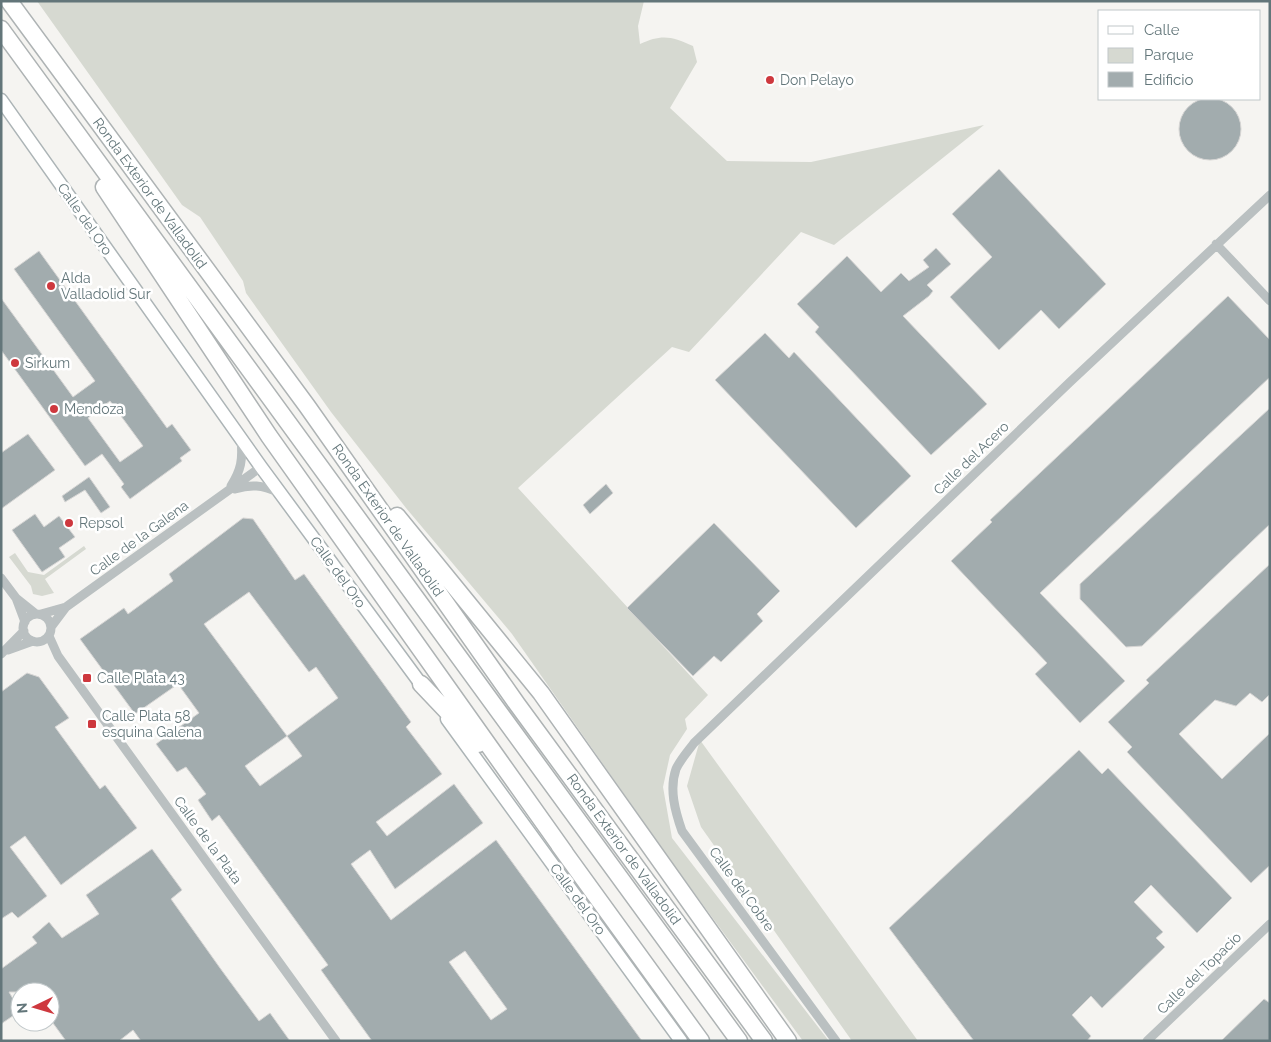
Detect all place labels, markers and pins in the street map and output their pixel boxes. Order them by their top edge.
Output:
place label: Don Pelayo [780,72,854,88]
marker: Don Pelayo [764,74,776,86]
place label: Alda Valladolid Sur [61,270,151,302]
marker: Alda Valladolid Sur [45,280,57,292]
place label: Sirkum [25,355,70,371]
marker: Sirkum [9,357,21,369]
place label: Mendoza [64,401,124,417]
marker: Mendoza [48,403,60,415]
place label: Repsol [79,515,124,531]
marker: Repsol [63,517,75,529]
place label: Calle Plata 43 [97,670,185,686]
marker: Calle Plata 43 [81,672,93,684]
place label: Calle Plata 58 esquina Galena [102,708,202,740]
marker: Calle Plata 58 esquina Galena [86,718,98,730]

